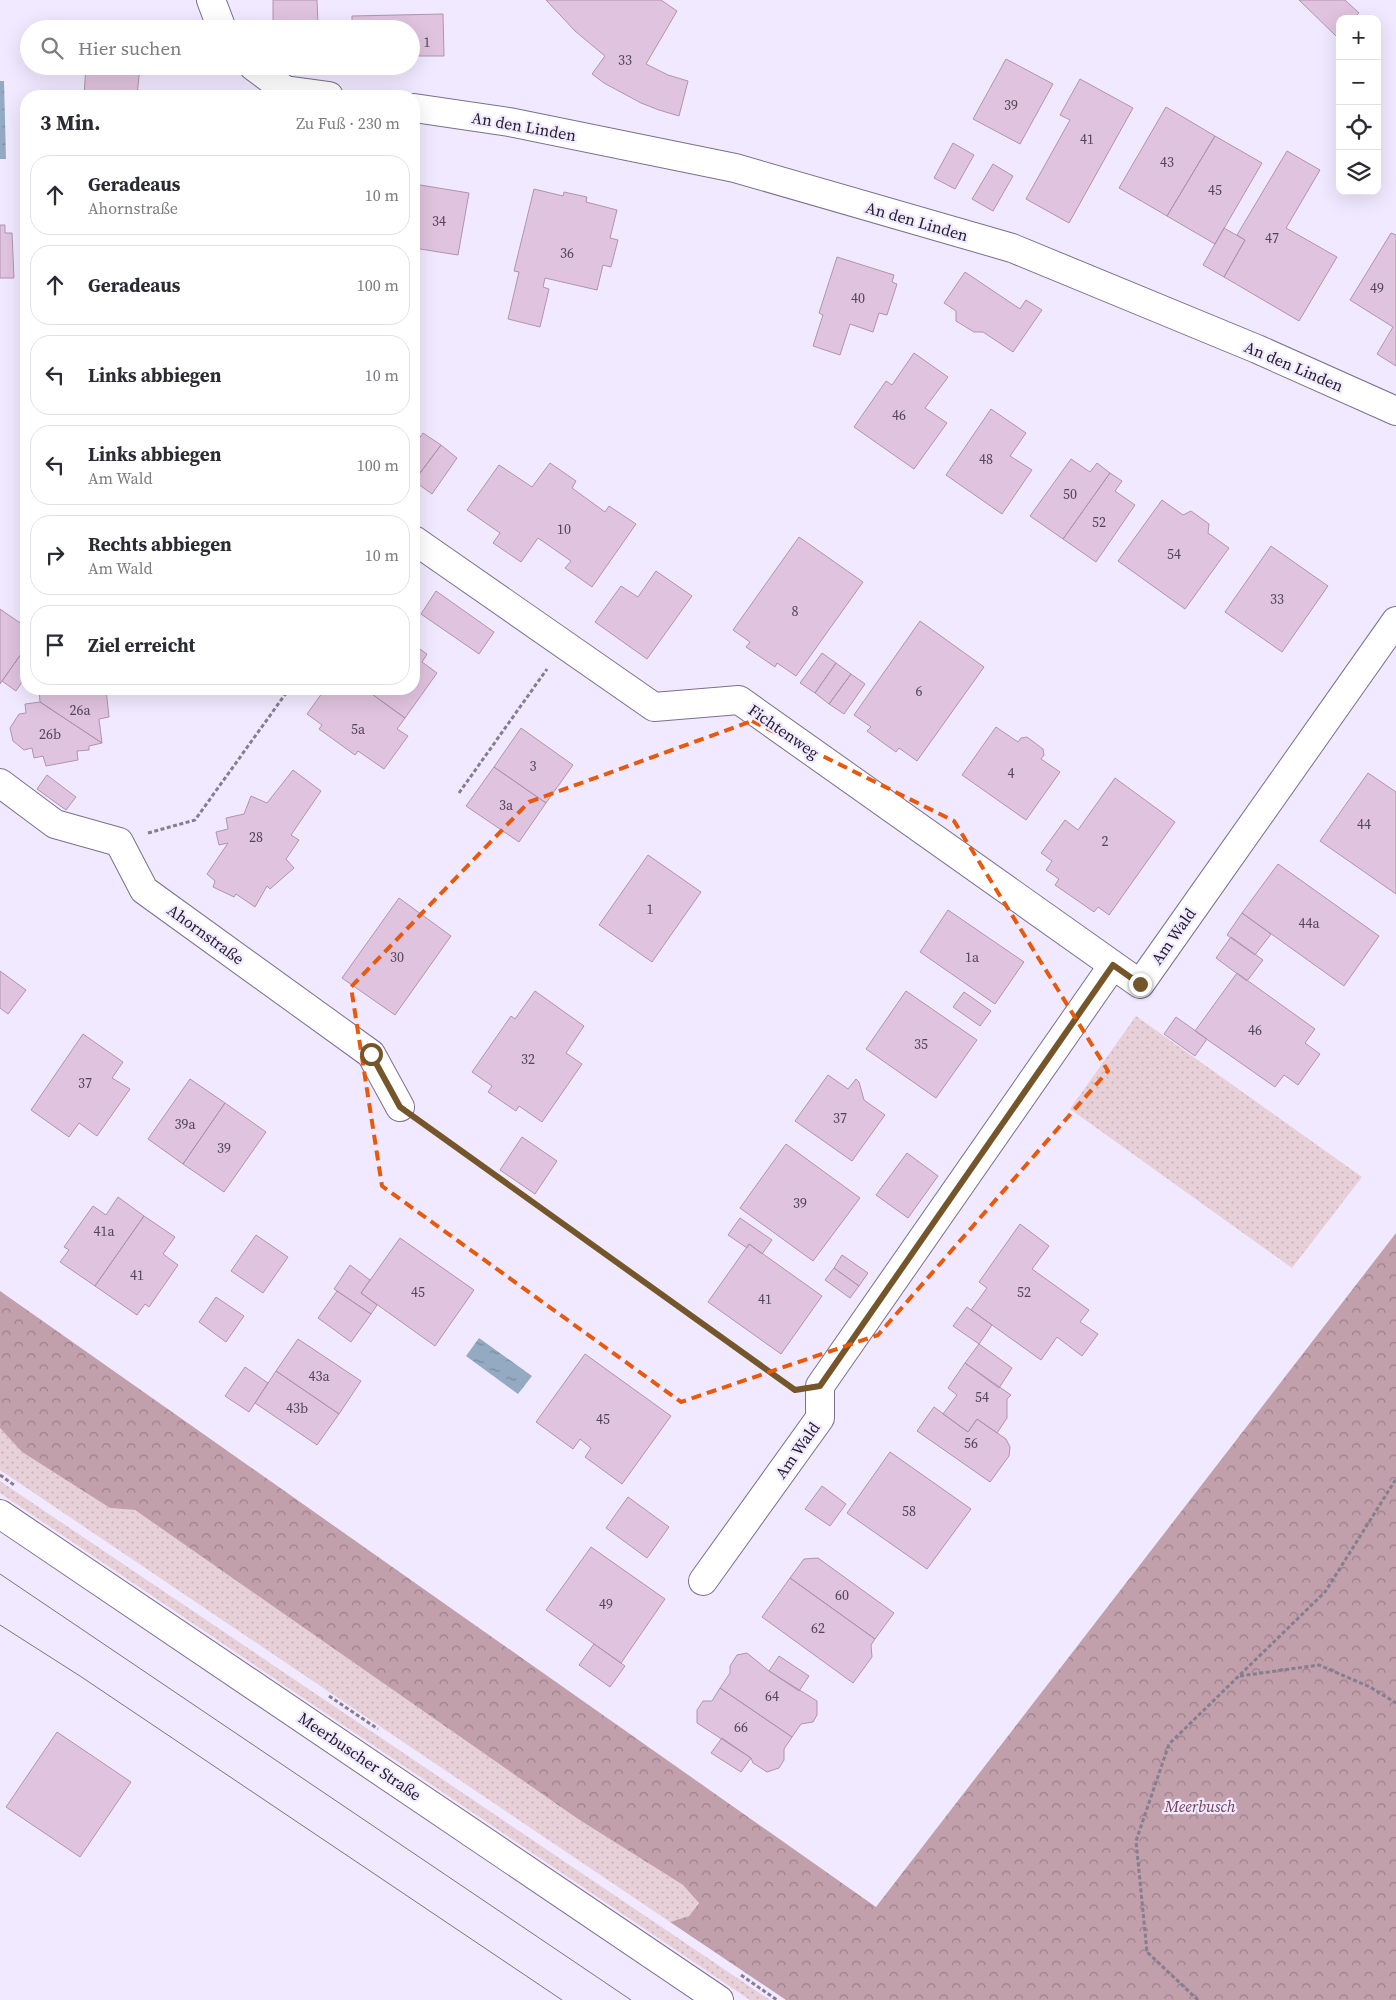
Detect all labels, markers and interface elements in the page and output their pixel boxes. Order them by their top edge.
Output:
map controls [1336,15,1381,195]
button: + [1336,15,1381,60]
search box [20,20,420,75]
house number: 1 [424,32,431,52]
icon: search [38,34,66,62]
text: Hier suchen [78,35,182,61]
house number: 33 [618,50,632,70]
button: − [1336,60,1381,105]
house number: 39 [1004,95,1018,115]
button: locate [1336,105,1381,150]
street label: An den Linden [470,106,578,146]
text: 3 Min. [40,108,101,137]
text: Zu Fuß · 230 m [296,112,400,134]
house number: 41 [1080,129,1094,149]
button: layers [1336,150,1381,195]
house number: 43 [1160,152,1174,172]
text: Geradeaus [88,171,180,197]
house number: 45 [1208,180,1222,200]
icon: ahead [41,181,69,209]
text: 10 m [365,184,399,206]
street label: An den Linden [863,196,971,246]
text: Ahornstraße [88,197,178,219]
house number: 34 [432,211,446,231]
house number: 47 [1265,228,1279,248]
house number: 36 [560,243,574,263]
icon: ahead [41,271,69,299]
text: Geradeaus [88,272,180,298]
text: 100 m [357,274,399,296]
house number: 49 [1370,278,1384,298]
house number: 40 [851,288,865,308]
street label: An den Linden [1241,335,1347,397]
icon: left [41,361,69,389]
text: Links abbiegen [88,362,221,388]
text: 10 m [365,364,399,386]
house number: 46 [892,405,906,425]
text: Links abbiegen [88,441,221,467]
house number: 48 [979,449,993,469]
icon: left [41,451,69,479]
text: 100 m [357,454,399,476]
text: Am Wald [88,467,153,489]
house number: 50 [1063,484,1077,504]
house number: 52 [1092,512,1106,532]
house number: 10 [557,519,571,539]
text: Rechts abbiegen [88,531,232,557]
icon: right [41,541,69,569]
text: 10 m [365,544,399,566]
house number: 54 [1167,544,1181,564]
text: Am Wald [88,557,153,579]
house number: 33 [1270,589,1284,609]
house number: 8 [792,601,799,621]
icon: arrive [41,631,69,659]
text: Ziel erreicht [88,632,195,658]
house number: 6 [916,681,923,701]
street label: Fichtenweg [744,698,824,764]
house number: 26a [69,700,91,720]
house number: 5a [351,719,366,739]
house number: 26b [39,724,61,744]
house number: 3 [530,756,537,776]
house number: 4 [1008,763,1015,783]
house number: 3a [499,795,514,815]
house number: 44 [1357,814,1371,834]
house number: 28 [249,827,263,847]
house number: 2 [1102,831,1109,851]
street label: Ahornstraße [163,899,249,969]
house number: 1 [647,899,654,919]
street label: Am Wald [1145,903,1201,969]
house number: 44a [1298,913,1320,933]
house number: 30 [390,947,404,967]
house number: 1a [965,947,980,967]
route end [1129,973,1152,996]
house number: 46 [1248,1020,1262,1040]
house number: 35 [914,1034,928,1054]
route start [360,1043,383,1066]
house number: 32 [521,1049,535,1069]
house number: 37 [78,1073,92,1093]
house number: 37 [833,1108,847,1128]
house number: 39a [174,1114,196,1134]
house number: 39 [217,1138,231,1158]
house number: 39 [793,1193,807,1213]
house number: 41a [93,1221,115,1241]
house number: 41 [130,1265,144,1285]
house number: 45 [411,1282,425,1302]
house number: 52 [1017,1282,1031,1302]
house number: 41 [758,1289,772,1309]
house number: 43a [308,1366,330,1386]
house number: 54 [975,1387,989,1407]
house number: 43b [286,1398,308,1418]
house number: 45 [596,1409,610,1429]
street label: Am Wald [769,1417,825,1483]
house number: 56 [964,1433,978,1453]
house number: 58 [902,1501,916,1521]
house number: 60 [835,1585,849,1605]
house number: 49 [599,1594,613,1614]
house number: 62 [811,1618,825,1638]
house number: 64 [765,1686,779,1706]
street label: Meerbuscher Straße [294,1707,426,1805]
house number: 66 [734,1717,748,1737]
park label: Meerbusch [1163,1795,1236,1817]

